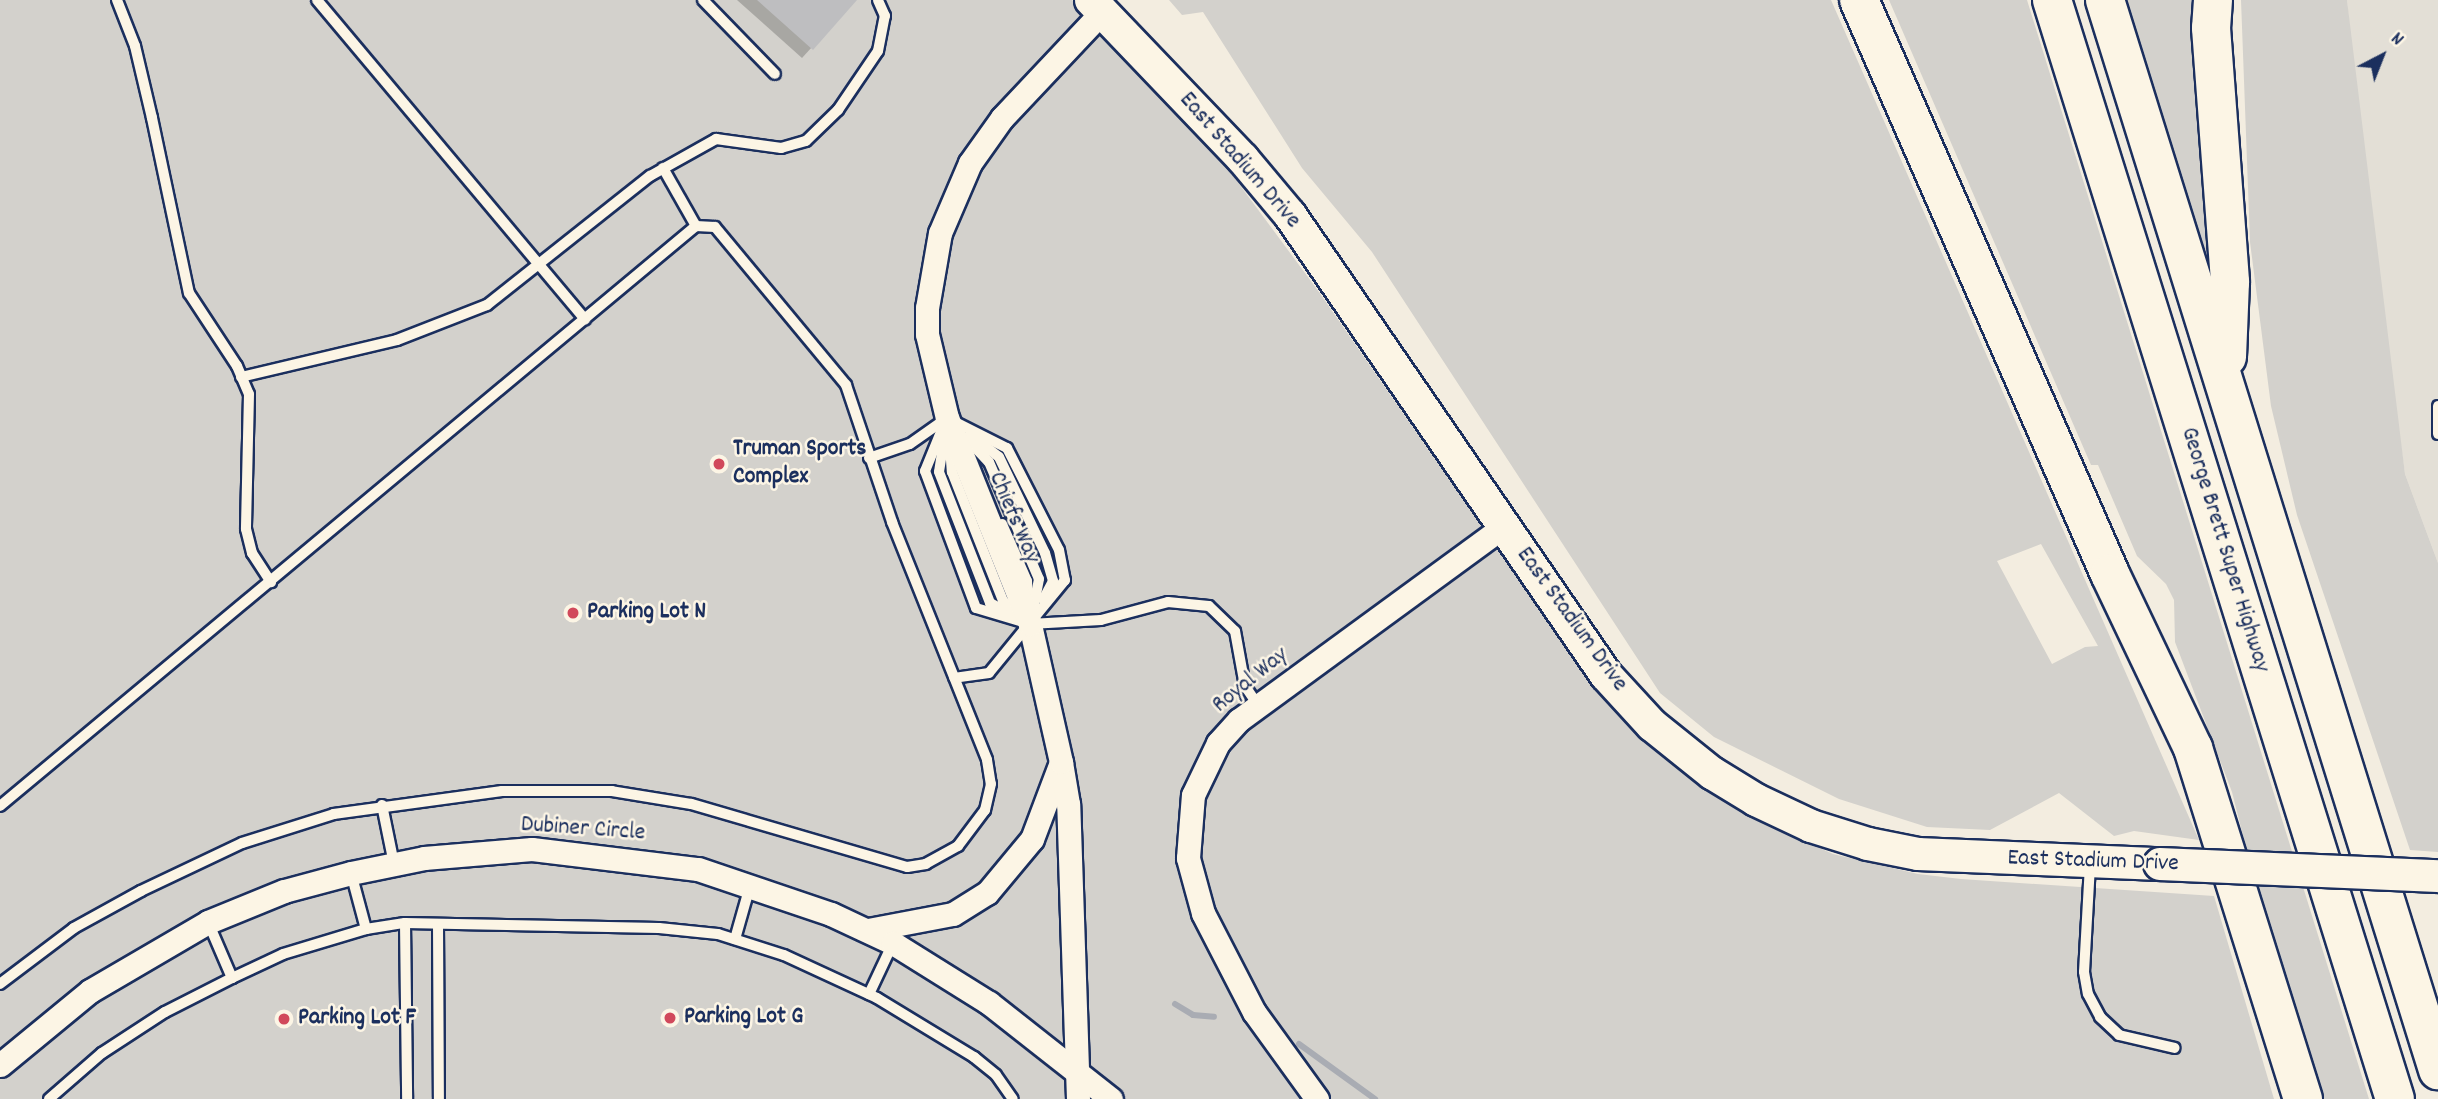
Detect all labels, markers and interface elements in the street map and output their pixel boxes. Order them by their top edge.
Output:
north arrow [2347,21,2417,91]
text: N [2384,27,2409,53]
street label: East Stadium Drive [1172,87,1306,235]
street label: George Brett Super Highway [2173,424,2275,676]
place label: Truman Sports Complex [733,436,866,492]
marker: Truman Sports Complex [711,456,727,472]
street label: Chiefs Way [981,468,1045,568]
street label: East Stadium Drive [1509,542,1633,698]
place label: Parking Lot N [587,599,706,627]
marker: Parking Lot N [565,605,581,621]
street label: Royal Way [1207,642,1295,720]
street label: Dubiner Circle [520,811,646,849]
street label: East Stadium Drive [2007,845,2179,879]
place label: Parking Lot G [684,1004,803,1032]
place label: Parking Lot F [298,1005,416,1033]
marker: Parking Lot G [662,1010,678,1026]
marker: Parking Lot F [276,1011,292,1027]

